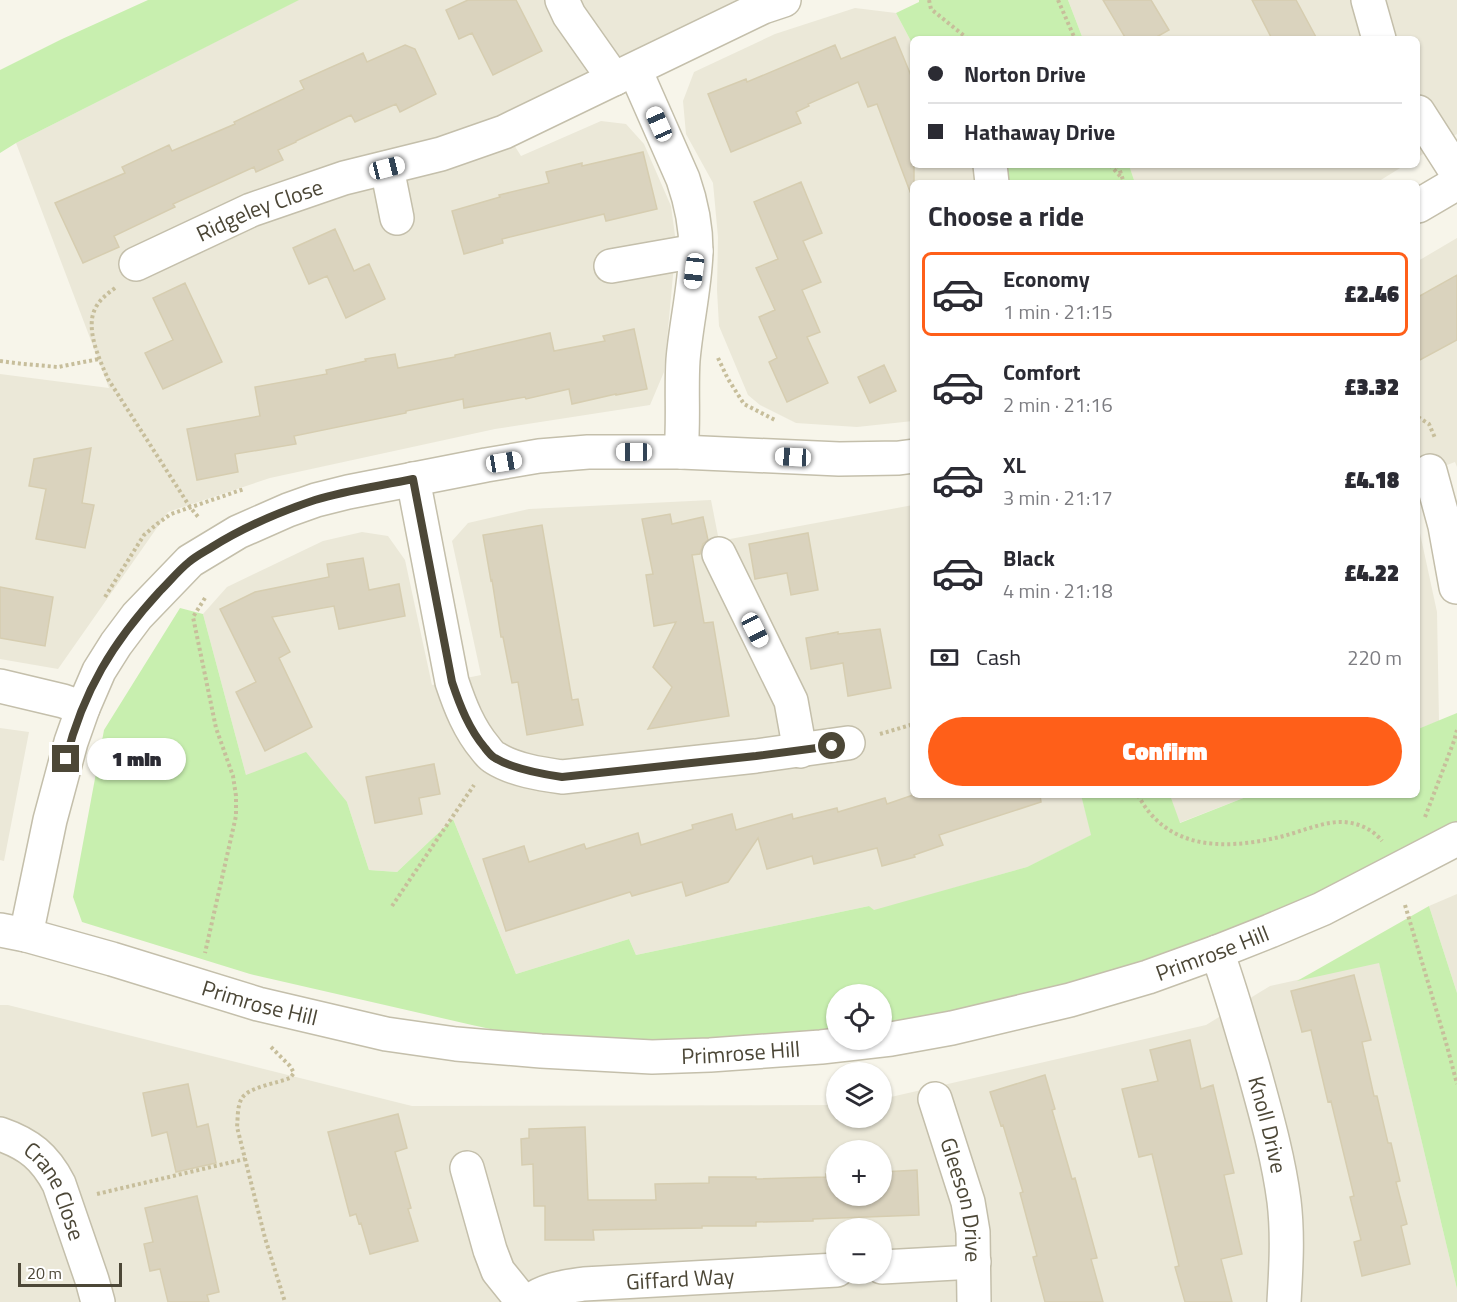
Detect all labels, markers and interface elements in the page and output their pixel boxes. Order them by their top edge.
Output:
text: Norton Drive [964,57,1086,91]
car [643,104,675,144]
text: Hathaway Drive [964,115,1115,149]
car [367,155,407,181]
street label: Ridgeley Close [190,170,327,250]
text: Choose a ride [928,195,1084,236]
car [683,252,705,290]
text: Economy [1003,262,1090,296]
icon: car [931,267,985,321]
text: £2.46 [1344,277,1399,311]
text: 1 min · 21:15 [1003,296,1113,327]
text: Comfort [1003,355,1081,389]
icon: car [931,360,985,414]
text: £3.32 [1344,370,1399,404]
text: 2 min · 21:16 [1003,389,1113,420]
car [616,443,652,461]
car [775,447,811,467]
text: XL [1003,448,1026,482]
car [485,450,523,474]
icon: car [931,453,985,507]
text: £4.18 [1344,463,1399,497]
text: 3 min · 21:17 [1003,482,1113,513]
text: Black [1003,541,1055,575]
icon: car [931,546,985,600]
text: £4.22 [1344,556,1399,590]
text: 4 min · 21:18 [1003,575,1113,606]
car [739,610,771,650]
text: Cash [976,640,1021,674]
icon: cash [928,641,961,674]
text: 220 m [1347,642,1402,673]
button: Confirm [928,717,1402,786]
route start [818,732,845,759]
callout: 1 min [87,738,186,780]
text: 1 min [112,743,161,774]
route end [52,745,79,772]
street label: Primrose Hill [1151,916,1274,990]
street label: Primrose Hill [198,971,321,1034]
map controls [826,984,892,1284]
button: locate [826,984,892,1050]
street label: Primrose Hill [681,1032,801,1073]
button: layers [826,1062,892,1128]
street label: Knoll Drive [1239,1072,1296,1176]
street label: Crane Close [17,1133,94,1245]
street label: Gleeson Drive [931,1133,990,1262]
button: + [826,1140,892,1206]
button: − [826,1218,892,1284]
street label: Giffard Way [625,1259,736,1299]
scale bar [18,1260,122,1288]
text: 20 m [27,1261,62,1285]

